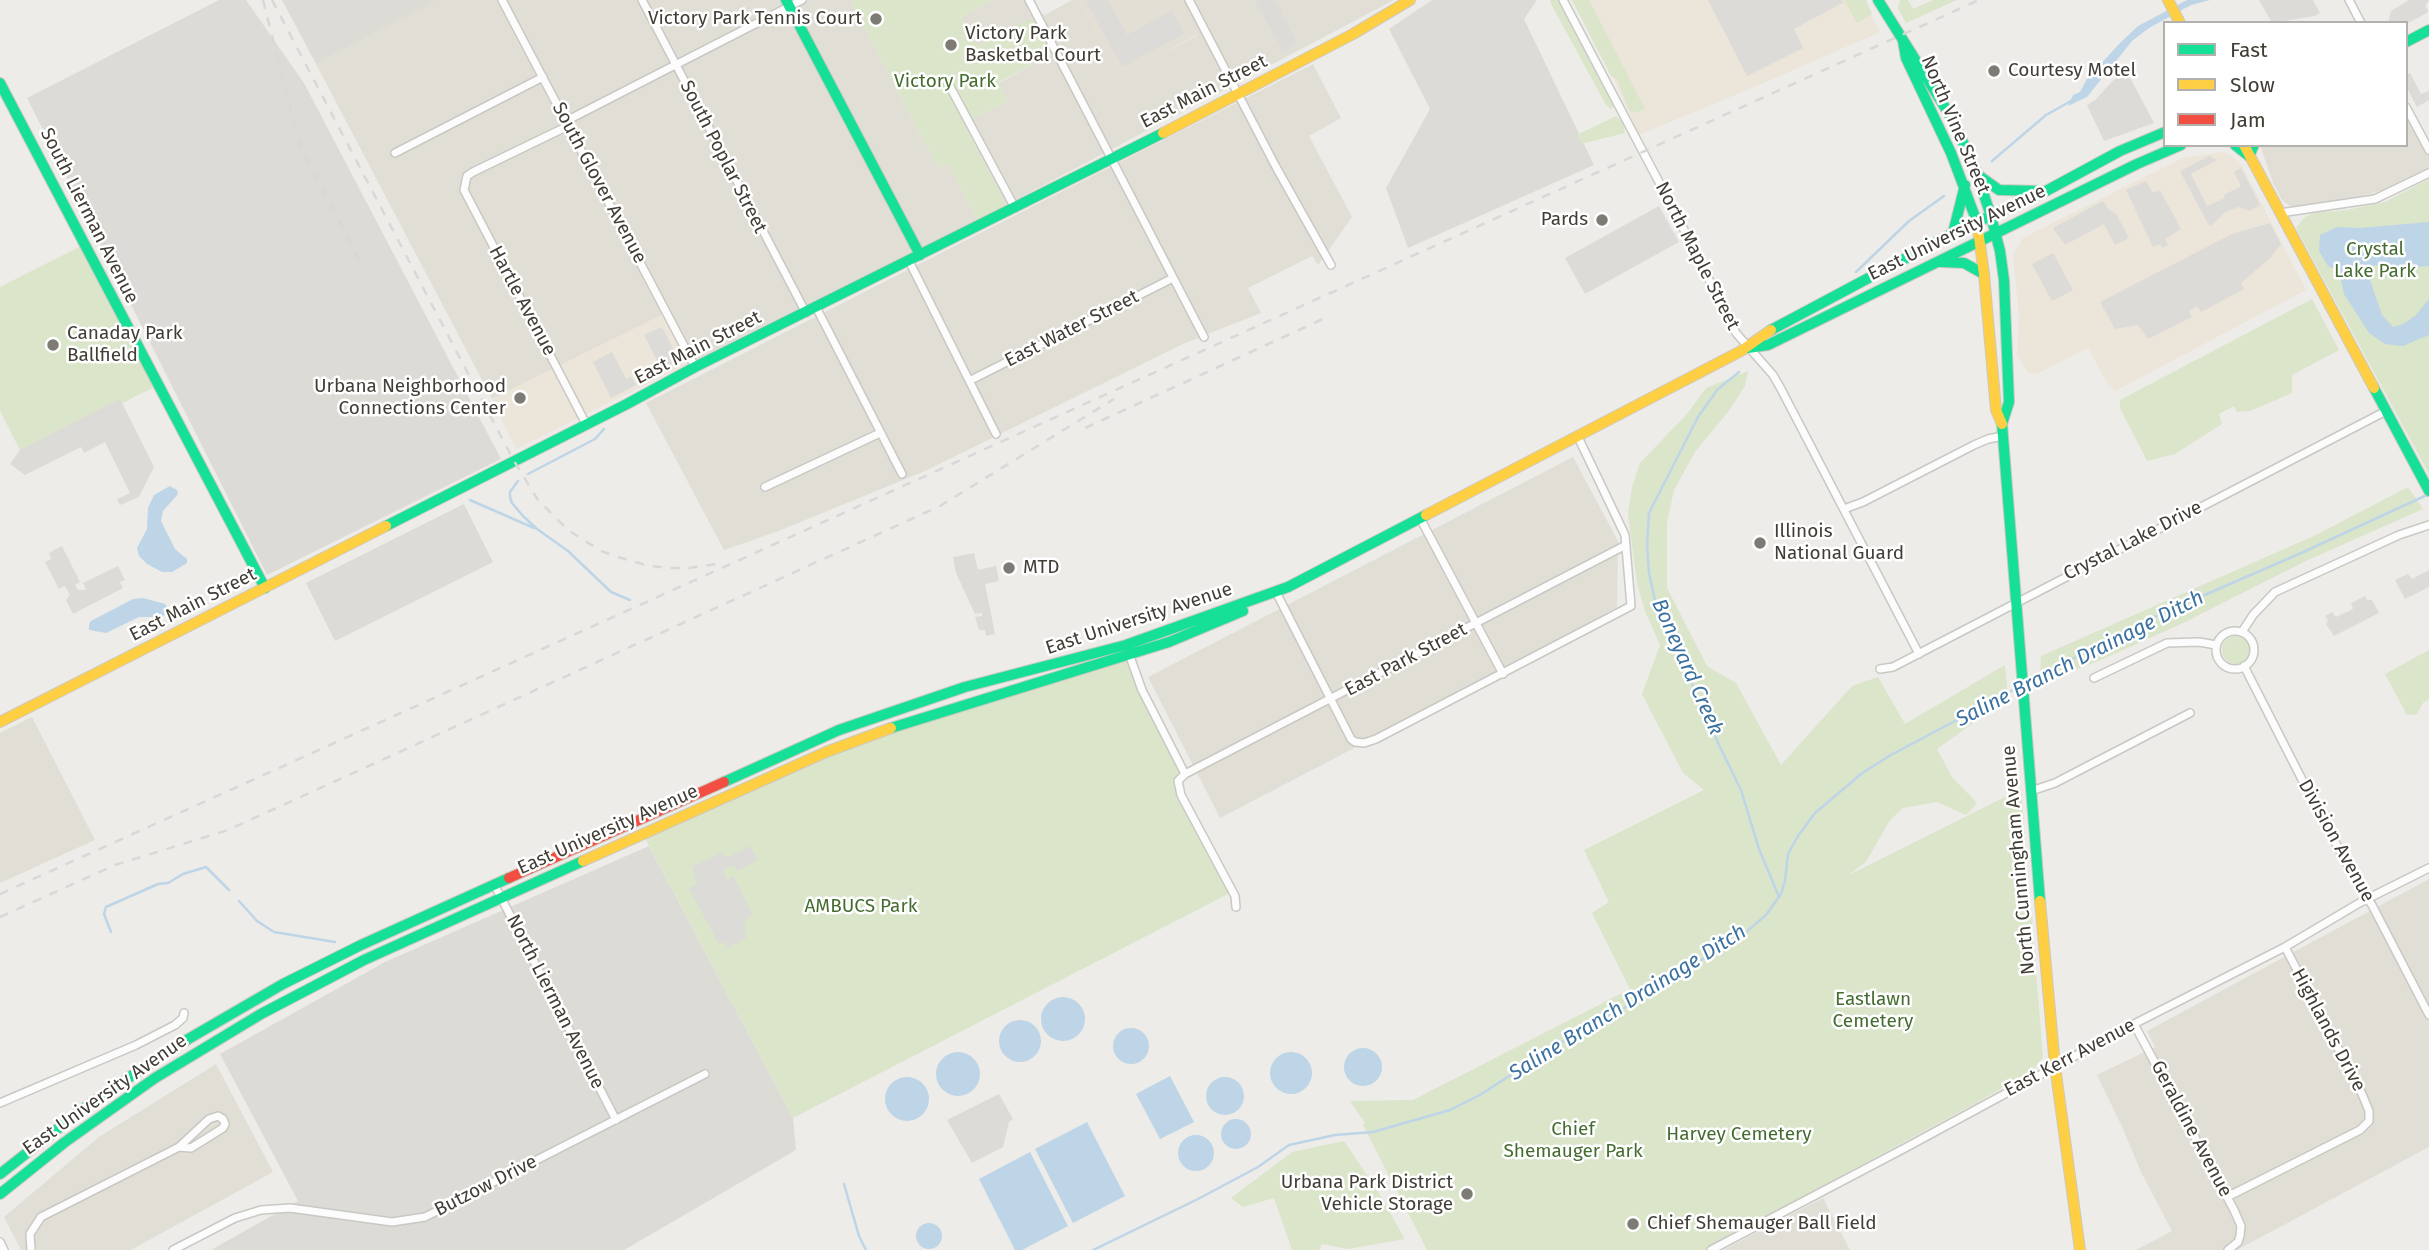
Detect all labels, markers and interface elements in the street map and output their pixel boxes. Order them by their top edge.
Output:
place label: Victory Park Tennis Court [648,8,862,30]
marker: Victory Park Tennis Court [868,11,884,27]
legend [2163,21,2408,147]
place label: Victory Park Basketbal Court [965,23,1101,67]
marker: Victory Park Basketbal Court [943,37,959,53]
text: Fast [2230,37,2268,63]
street label: East Main Street [1137,50,1271,134]
street label: North Vine Street [1916,52,1994,198]
place label: Courtesy Motel [2008,60,2136,82]
marker: Courtesy Motel [1986,63,2002,79]
park label: Victory Park [894,71,996,93]
text: Slow [2230,72,2275,98]
street label: South Poplar Street [675,77,771,237]
street label: South Glover Avenue [547,99,651,267]
text: Jam [2230,107,2266,133]
street label: South Lierman Avenue [35,124,143,308]
street label: North Maple Street [1650,178,1744,334]
street label: East University Avenue [1864,180,2050,286]
place label: Pards [1541,209,1588,231]
marker: Pards [1594,212,1610,228]
park label: Crystal Lake Park [2334,239,2416,283]
street label: Hartle Avenue [483,242,561,360]
street label: East Water Street [1001,285,1143,373]
street label: East Main Street [631,306,765,390]
place label: Canaday Park Ballfield [67,323,182,367]
marker: Canaday Park Ballfield [45,337,61,353]
place label: Urbana Neighborhood Connections Center [314,376,506,420]
marker: Urbana Neighborhood Connections Center [512,390,528,406]
street label: Crystal Lake Drive [2060,496,2206,586]
place label: Illinois National Guard [1774,521,1904,565]
marker: Illinois National Guard [1752,535,1768,551]
place label: MTD [1023,557,1060,579]
marker: MTD [1001,560,1017,576]
street label: East Main Street [126,563,260,647]
street label: East University Avenue [1043,578,1235,660]
water label: Saline Branch Drainage Ditch [1952,585,2208,733]
water label: Boneyard Creek [1646,595,1728,739]
street label: East Park Street [1341,618,1471,702]
street label: North Cunningham Avenue [1998,744,2040,976]
street label: Division Avenue [2293,776,2379,906]
street label: East University Avenue [514,780,702,880]
park label: AMBUCS Park [804,896,918,918]
street label: North Lierman Avenue [501,911,609,1093]
water label: Saline Branch Drainage Ditch [1505,919,1751,1087]
street label: Highlands Drive [2286,965,2370,1095]
park label: Eastlawn Cemetery [1833,989,1913,1033]
street label: East Kerr Avenue [2001,1014,2139,1102]
street label: East University Avenue [19,1030,191,1160]
street label: Geraldine Avenue [2146,1057,2236,1201]
park label: Chief Shemauger Park [1503,1119,1643,1163]
park label: Harvey Cemetery [1666,1124,1812,1146]
street label: Butzow Drive [431,1150,541,1222]
place label: Urbana Park District Vehicle Storage [1281,1172,1453,1216]
marker: Urbana Park District Vehicle Storage [1459,1186,1475,1202]
place label: Chief Shemauger Ball Field [1647,1213,1877,1235]
marker: Chief Shemauger Ball Field [1625,1216,1641,1232]

